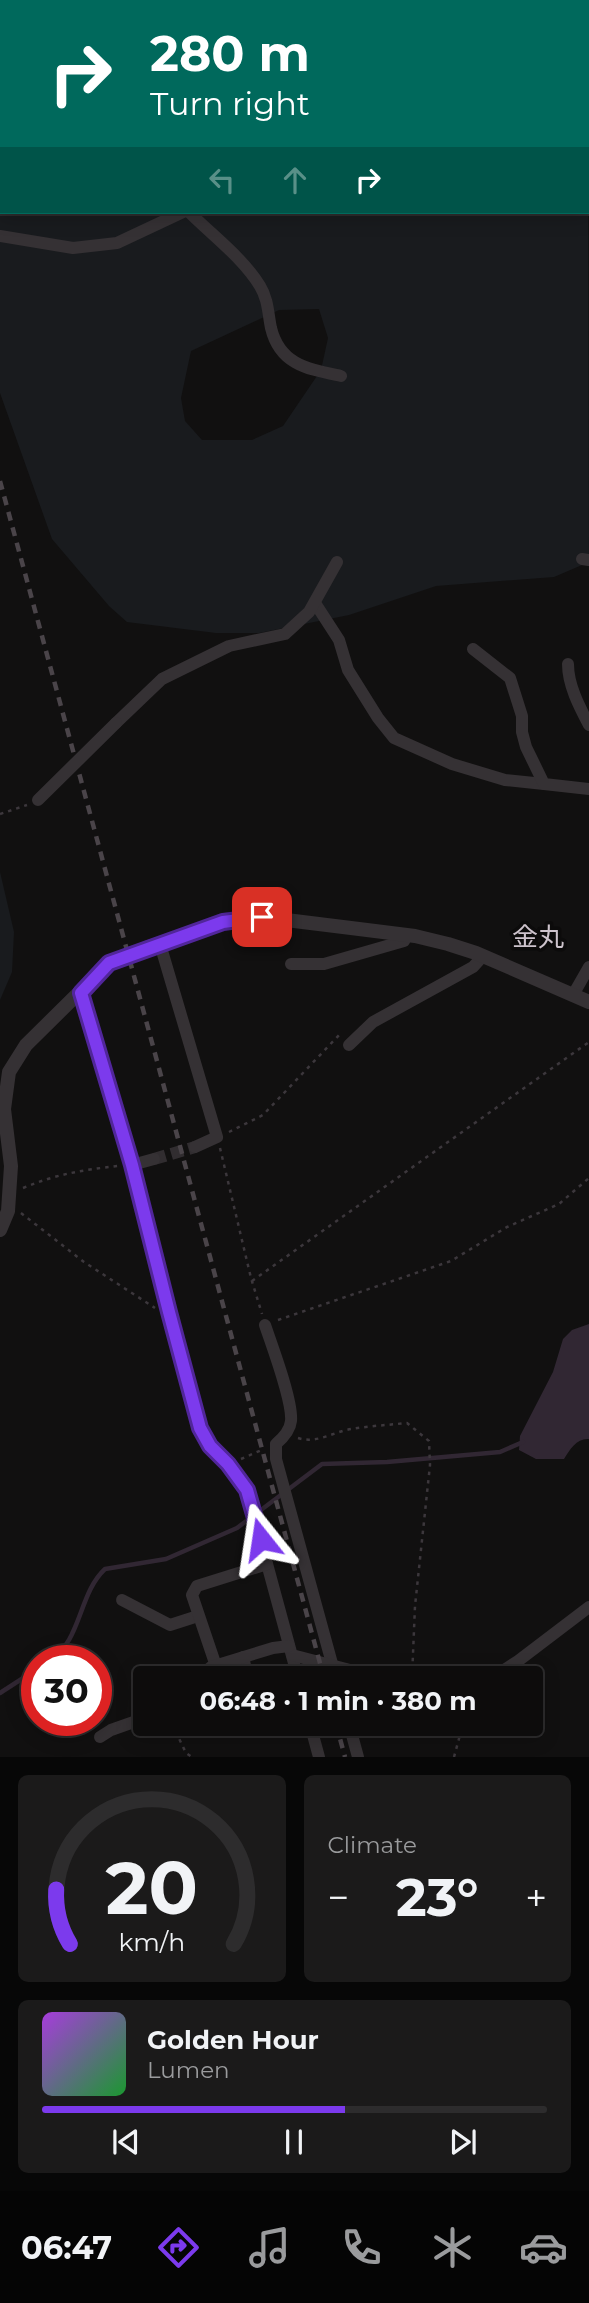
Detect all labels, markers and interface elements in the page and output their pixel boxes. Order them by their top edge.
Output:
text: 280 m [150,24,310,83]
icon: right [35,28,126,119]
text: Turn right [150,84,310,123]
icon: left [203,161,241,199]
icon: ahead [276,161,314,199]
icon: right [349,161,387,199]
pin [232,887,292,947]
icon: arrive [243,898,281,936]
district label: 金丸 [512,921,564,953]
position arrow [224,1502,298,1576]
speed limit sign: 30 [21,1645,112,1736]
text: 06:48 · 1 min · 380 m [200,1685,476,1717]
text: Climate [328,1831,417,1859]
text: 20 [106,1845,198,1933]
text: 23° [396,1866,478,1929]
text: − [328,1874,349,1921]
text: + [525,1874,547,1921]
text: km/h [118,1927,185,1957]
text: Golden Hour [147,2024,319,2056]
text: Lumen [147,2056,230,2084]
icon: previous [107,2123,145,2161]
icon: pause [275,2123,313,2161]
icon: next [444,2123,482,2161]
icon: directions [154,2223,203,2272]
icon: music [245,2223,294,2272]
icon: phone [337,2223,386,2272]
icon: climate [428,2223,477,2272]
icon: car [519,2223,568,2272]
text: 06:47 [21,2228,112,2267]

